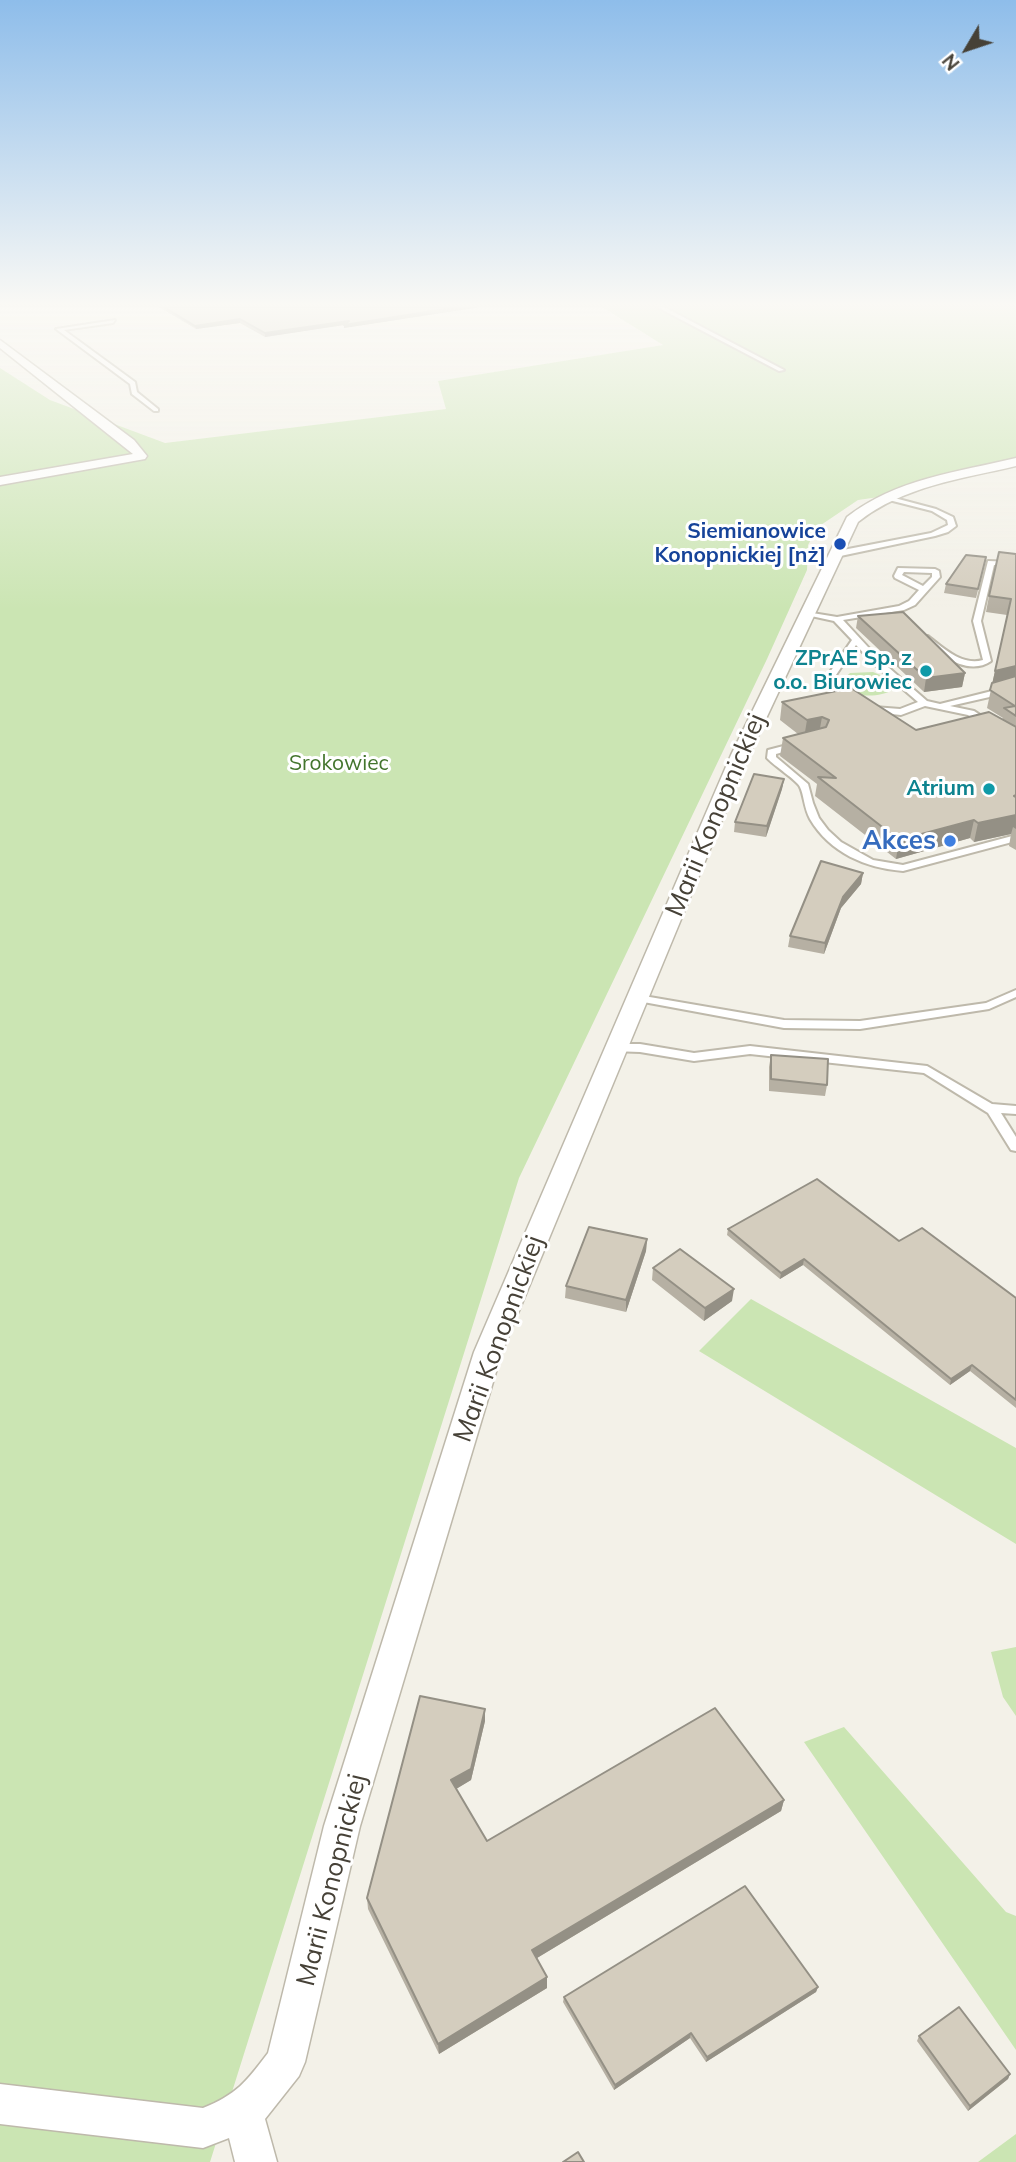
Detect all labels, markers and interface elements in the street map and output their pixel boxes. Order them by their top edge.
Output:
north arrow [932,14,1002,84]
text: N [937,49,965,75]
place label: Siemianowice Konopnickiej [nż] [655,519,826,569]
marker: Siemianowice Konopnickiej [nż] [832,536,848,552]
place label: ZPrAE Sp. z o.o. Biurowiec [773,646,912,696]
marker: ZPrAE Sp. z o.o. Biurowiec [918,663,934,679]
street label: Marii Konopnickiej [659,709,773,921]
park label: Srokowiec [289,751,389,777]
place label: Atrium [906,776,975,802]
marker: Atrium [981,781,997,797]
place label: Akces [862,825,936,857]
marker: Akces [942,833,958,849]
street label: Marii Konopnickiej [447,1232,551,1446]
street label: Marii Konopnickiej [291,1771,373,1989]

